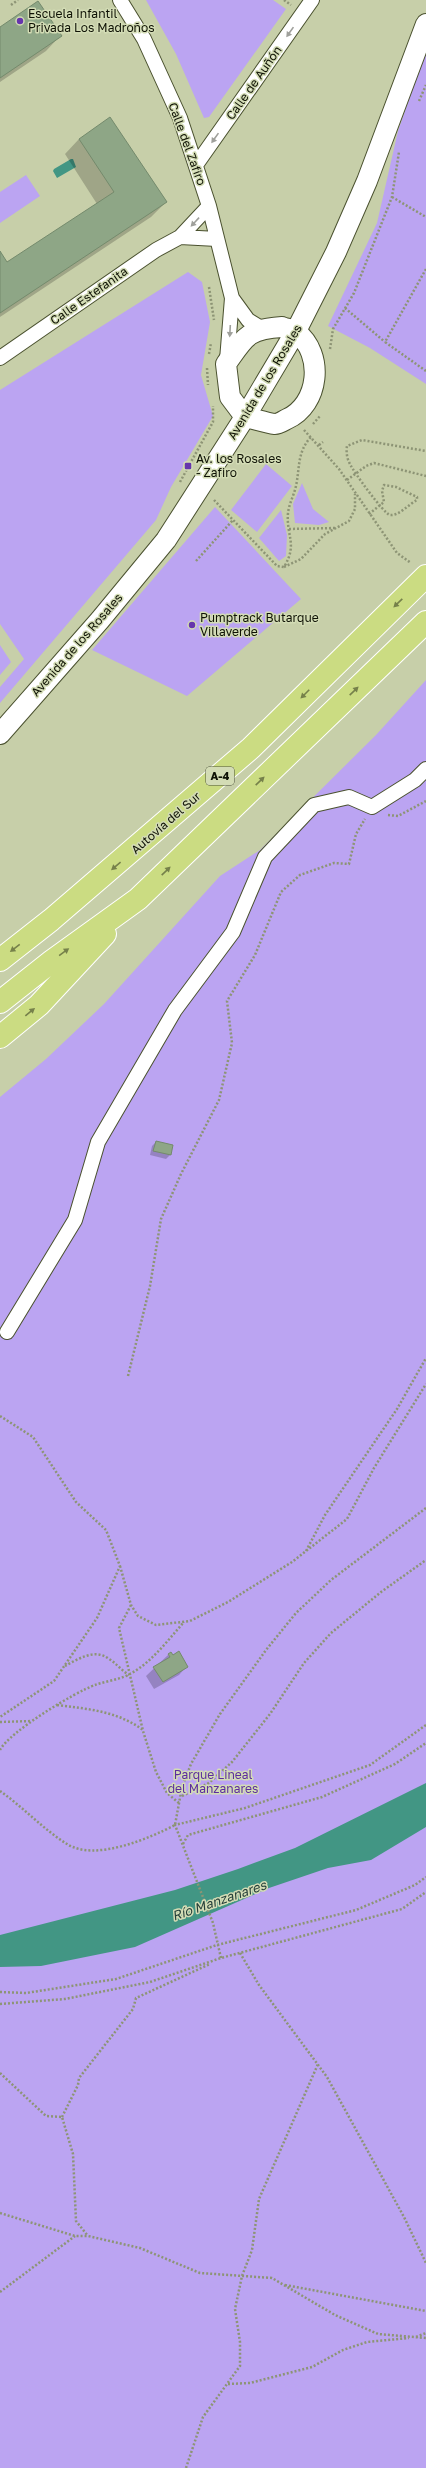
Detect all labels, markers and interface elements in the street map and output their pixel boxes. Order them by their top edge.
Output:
place label: Escuela Infantil Privada Los Madroños [28,6,155,35]
marker: Escuela Infantil Privada Los Madroños [15,16,25,26]
one-way arrow [286,27,294,37]
street label: Calle de Auñón [223,43,285,123]
street label: Calle del Zafiro [166,100,209,187]
one-way arrow [211,133,219,143]
one-way arrow [190,217,199,227]
street label: Calle Estefanita [47,263,130,328]
street label: Avenida de los Rosales [224,321,305,442]
one-way arrow [227,325,234,337]
place label: Av. los Rosales - Zafiro [196,451,282,480]
marker: Av. los Rosales - Zafiro [183,461,193,471]
street label: Avenida de los Rosales [28,590,125,699]
one-way arrow [393,598,403,608]
place label: Pumptrack Butarque Villaverde [200,610,319,639]
marker: Pumptrack Butarque Villaverde [187,620,197,630]
one-way arrow [349,686,359,696]
one-way arrow [300,689,310,699]
road number: A-4 [206,767,234,785]
one-way arrow [255,776,265,786]
street label: Autovía del Sur [128,788,204,857]
one-way arrow [110,861,121,870]
one-way arrow [161,867,171,876]
one-way arrow [10,944,21,953]
one-way arrow [59,948,69,956]
one-way arrow [25,1008,36,1016]
park label: Parque Lineal del Manzanares [168,1767,258,1796]
water label: Río Manzanares [170,1876,269,1924]

